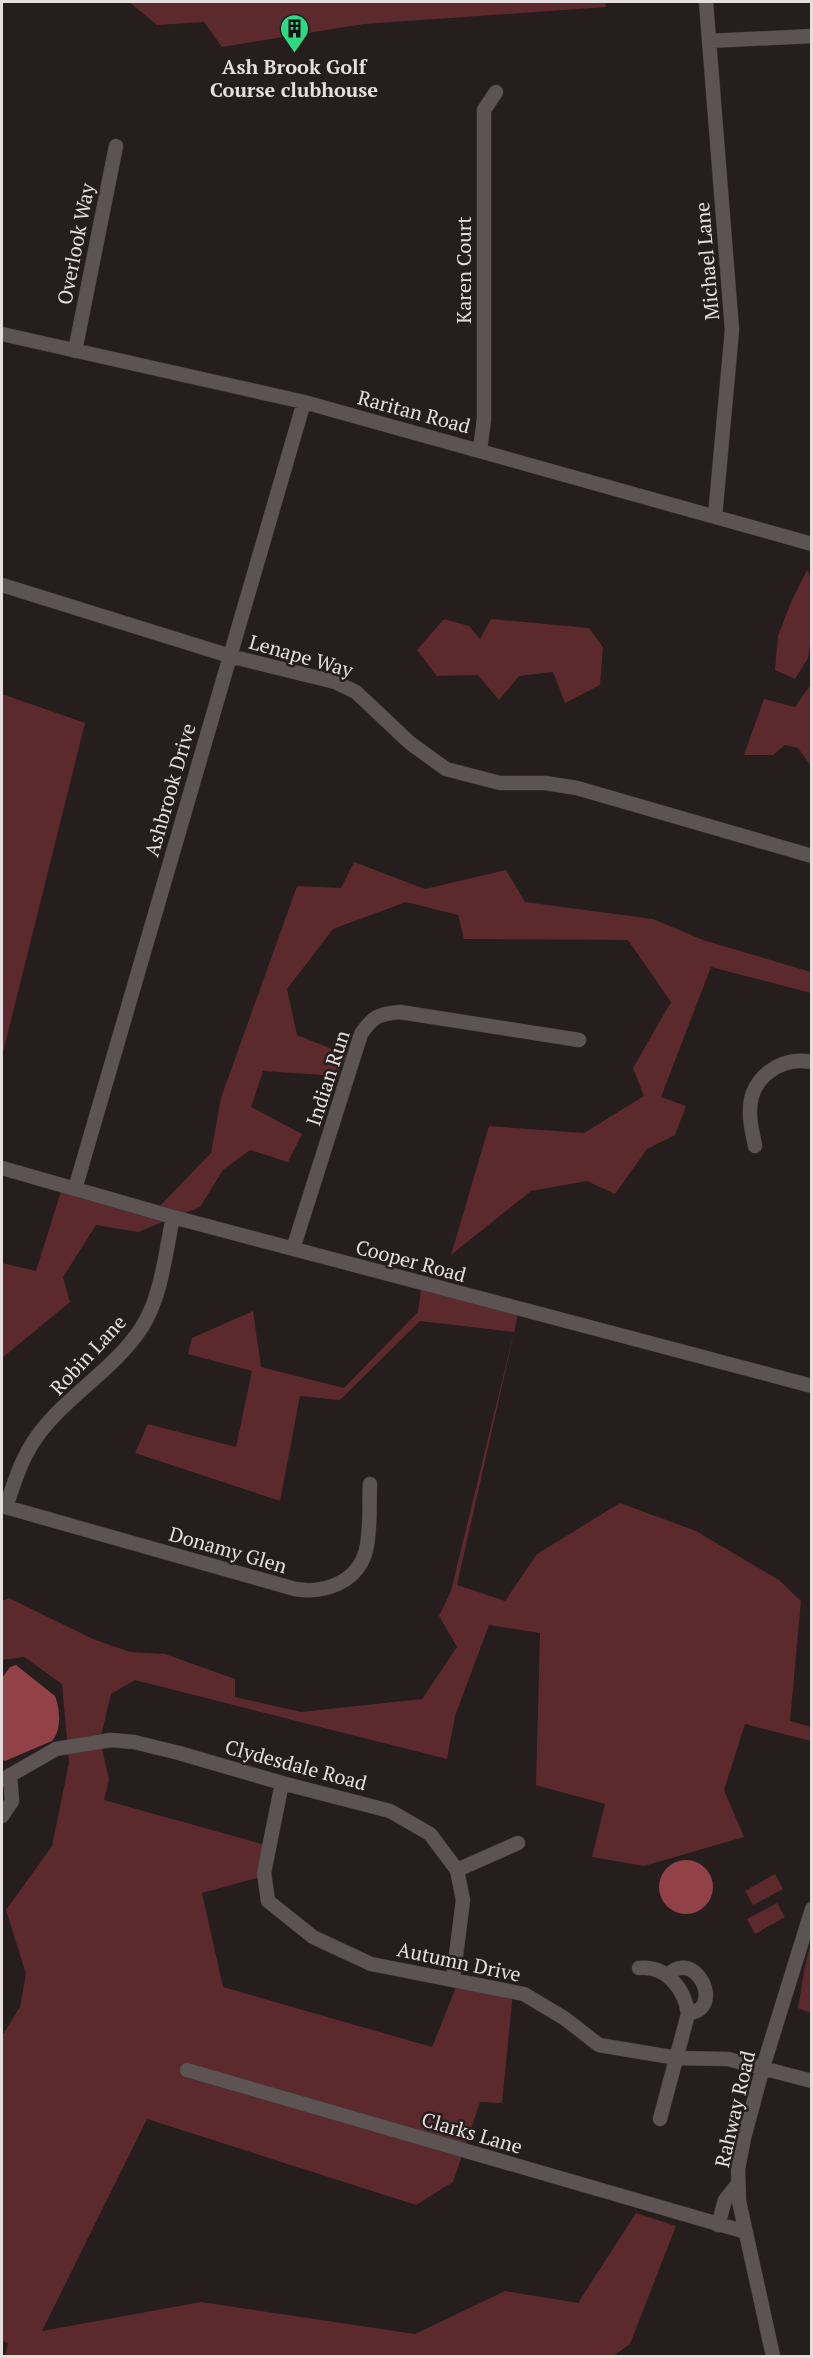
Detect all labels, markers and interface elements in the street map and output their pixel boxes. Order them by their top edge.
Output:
building icon: Ash Brook Golf Course clubhouse [278,13,310,55]
place label: Ash Brook Golf Course clubhouse [210,53,378,103]
street label: Overlook Way [51,180,101,307]
street label: Michael Lane [688,201,725,321]
street label: Karen Court [450,216,477,324]
street label: Raritan Road [355,384,473,439]
street label: Lenape Way [246,628,357,683]
street label: Ashbrook Drive [138,720,201,860]
street label: Indian Run [299,1026,356,1129]
street label: Cooper Road [353,1233,469,1288]
street label: Robin Lane [44,1309,132,1400]
street label: Donamy Glen [166,1520,290,1579]
street label: Clydesdale Road [222,1733,370,1796]
street label: Autumn Drive [395,1935,523,1988]
street label: Rahway Road [708,2048,761,2170]
street label: Clarks Lane [419,2105,526,2160]

